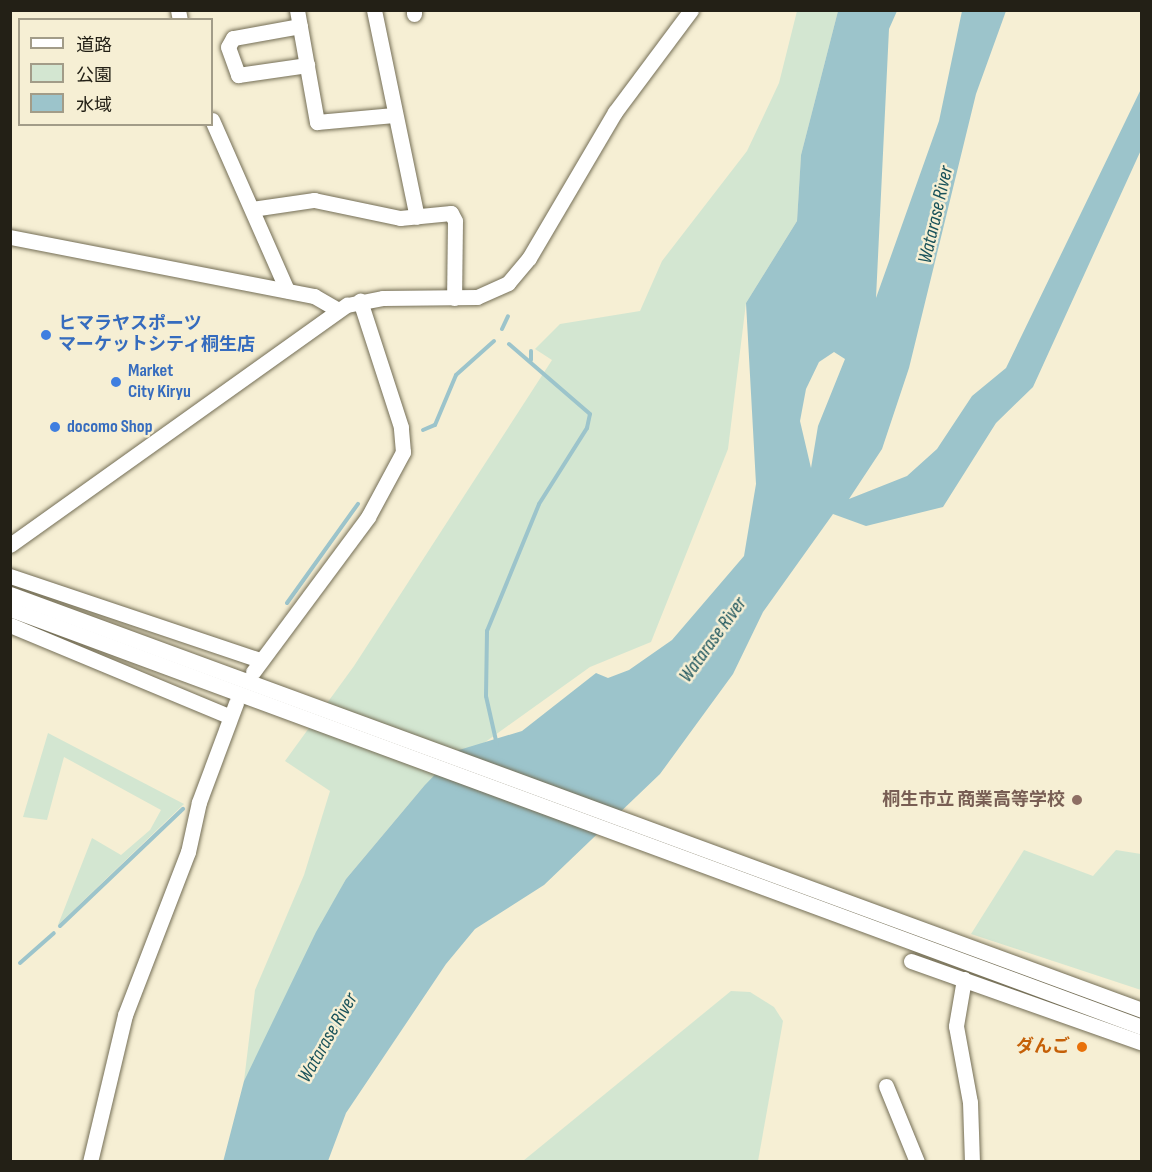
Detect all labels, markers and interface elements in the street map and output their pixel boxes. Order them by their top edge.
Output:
legend [18,18,213,126]
text: 道路 [76,35,112,56]
text: 公園 [76,65,112,86]
text: 水域 [76,95,112,116]
water label: Watarase River [913,164,959,266]
place label: ヒマラヤスポーツ マーケットシティ桐生店 [58,314,256,356]
marker: ヒマラヤスポーツ マーケットシティ桐生店 [39,328,53,342]
place label: Market City Kiryu [128,361,191,404]
marker: Market City Kiryu [109,375,123,389]
place label: docomo Shop [67,416,152,438]
marker: docomo Shop [48,420,62,434]
water label: Watarase River [674,593,752,687]
place label: 桐生市立 商業高等学校 [882,789,1065,811]
marker: 桐生市立 商業高等学校 [1070,793,1084,807]
water label: Watarase River [293,989,363,1087]
place label: ダんご [1016,1036,1070,1058]
marker: ダんご [1075,1040,1089,1054]

